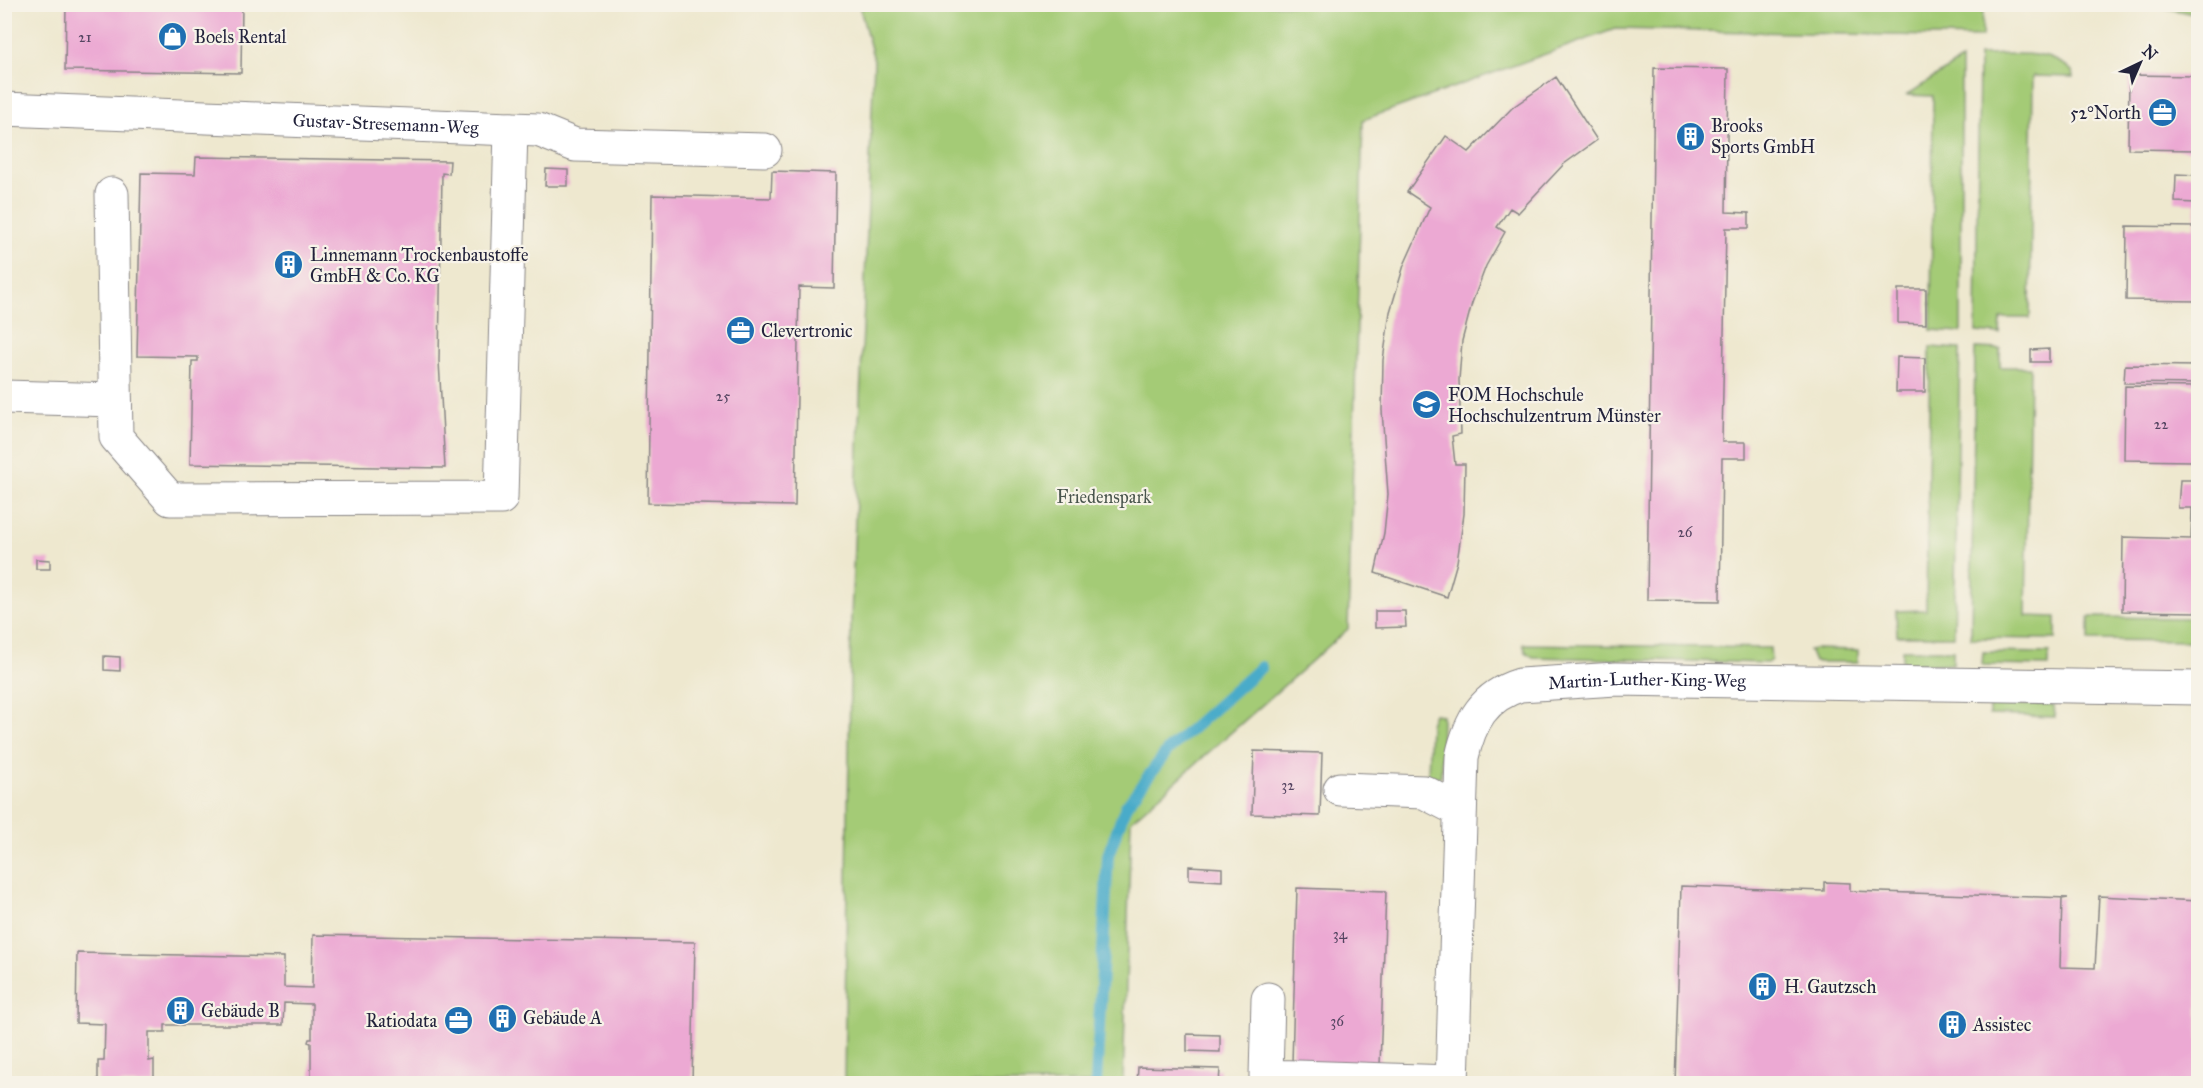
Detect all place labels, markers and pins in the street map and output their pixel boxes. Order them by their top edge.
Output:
shop icon: Boels Rental [157,21,189,53]
place label: Boels Rental [194,26,287,48]
office icon: 52°North [2146,97,2178,129]
place label: 52°North [2070,102,2141,124]
place label: Brooks Sports GmbH [1711,115,1815,158]
building icon: Brooks Sports GmbH [1674,120,1706,152]
place label: Linnemann Trockenbaustoffe GmbH & Co. KG [310,244,528,287]
building icon: Linnemann Trockenbaustoffe GmbH & Co. KG [273,249,305,281]
office icon: Clevertronic [724,315,756,347]
place label: Clevertronic [761,320,853,342]
place label: FOM Hochschule Hochschulzentrum Münster [1448,384,1661,427]
school or university icon: FOM Hochschule Hochschulzentrum Münster [1411,389,1443,421]
building icon: H. Gautzsch [1747,971,1779,1003]
place label: H. Gautzsch [1784,976,1876,998]
building icon: Gebäude B [164,995,196,1027]
place label: Gebäude B [201,1000,280,1022]
building icon: Gebäude A [486,1002,518,1034]
office icon: Ratiodata [442,1005,474,1037]
place label: Gebäude A [523,1007,602,1029]
building icon: Assistec [1936,1009,1968,1041]
place label: Ratiodata [366,1010,437,1032]
place label: Assistec [1972,1014,2032,1036]

